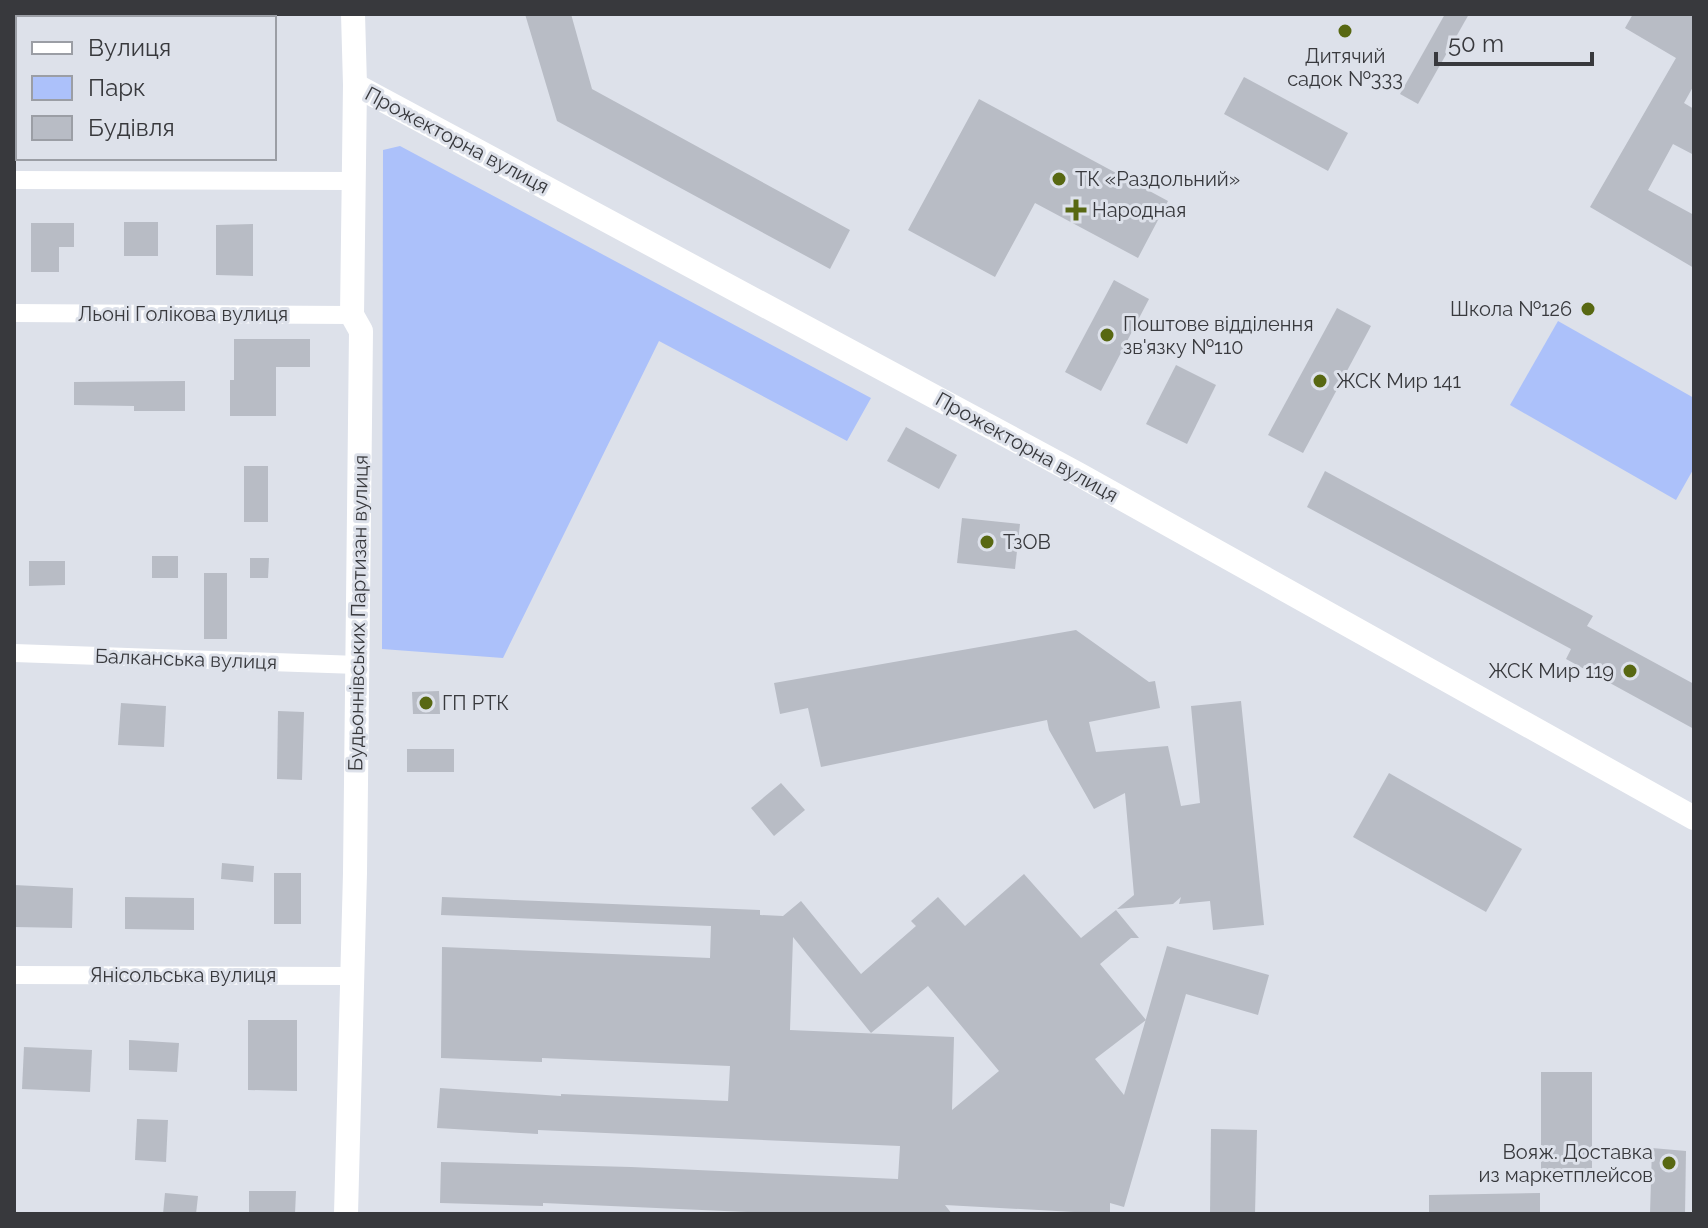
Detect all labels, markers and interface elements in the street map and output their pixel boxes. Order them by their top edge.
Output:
legend [16,16,276,160]
scale bar [1436,16,1592,66]
marker: Дитячий садок №333 [1336,22,1354,40]
text: 50 m [1448,29,1504,58]
text: Вулиця [88,33,171,62]
place label: Дитячий садок №333 [1287,44,1403,91]
text: Парк [88,73,146,102]
street label: Прожекторна вулиця [361,81,553,199]
text: Будівля [88,113,175,142]
place label: ТК «Раздольний» [1075,167,1240,191]
marker: ТК «Раздольний» [1050,170,1068,188]
place label: Народная [1092,198,1186,222]
marker: Народная [1067,201,1085,219]
place label: Школа №126 [1450,297,1572,321]
marker: Школа №126 [1579,300,1597,318]
street label: Льоні Голікова вулиця [78,302,288,326]
place label: Поштове відділення зв'язку №110 [1123,312,1314,359]
marker: Поштове відділення зв'язку №110 [1098,326,1116,344]
place label: ЖСК Мир 141 [1336,369,1462,393]
marker: ЖСК Мир 141 [1311,372,1329,390]
street label: Прожекторна вулиця [932,387,1122,507]
street label: Будьоннівських Партизан вулиця [343,455,373,771]
place label: ТзОВ [1003,530,1051,554]
marker: ТзОВ [978,533,996,551]
street label: Балканська вулиця [95,644,277,674]
place label: ЖСК Мир 119 [1488,659,1614,683]
marker: ЖСК Мир 119 [1621,662,1639,680]
place label: ГП РТК [442,691,509,715]
marker: ГП РТК [417,694,435,712]
street label: Янісольська вулиця [90,963,276,987]
place label: Вояж. Доставка из маркетплейсов [1479,1140,1653,1187]
marker: Вояж. Доставка из маркетплейсов [1660,1154,1678,1172]

